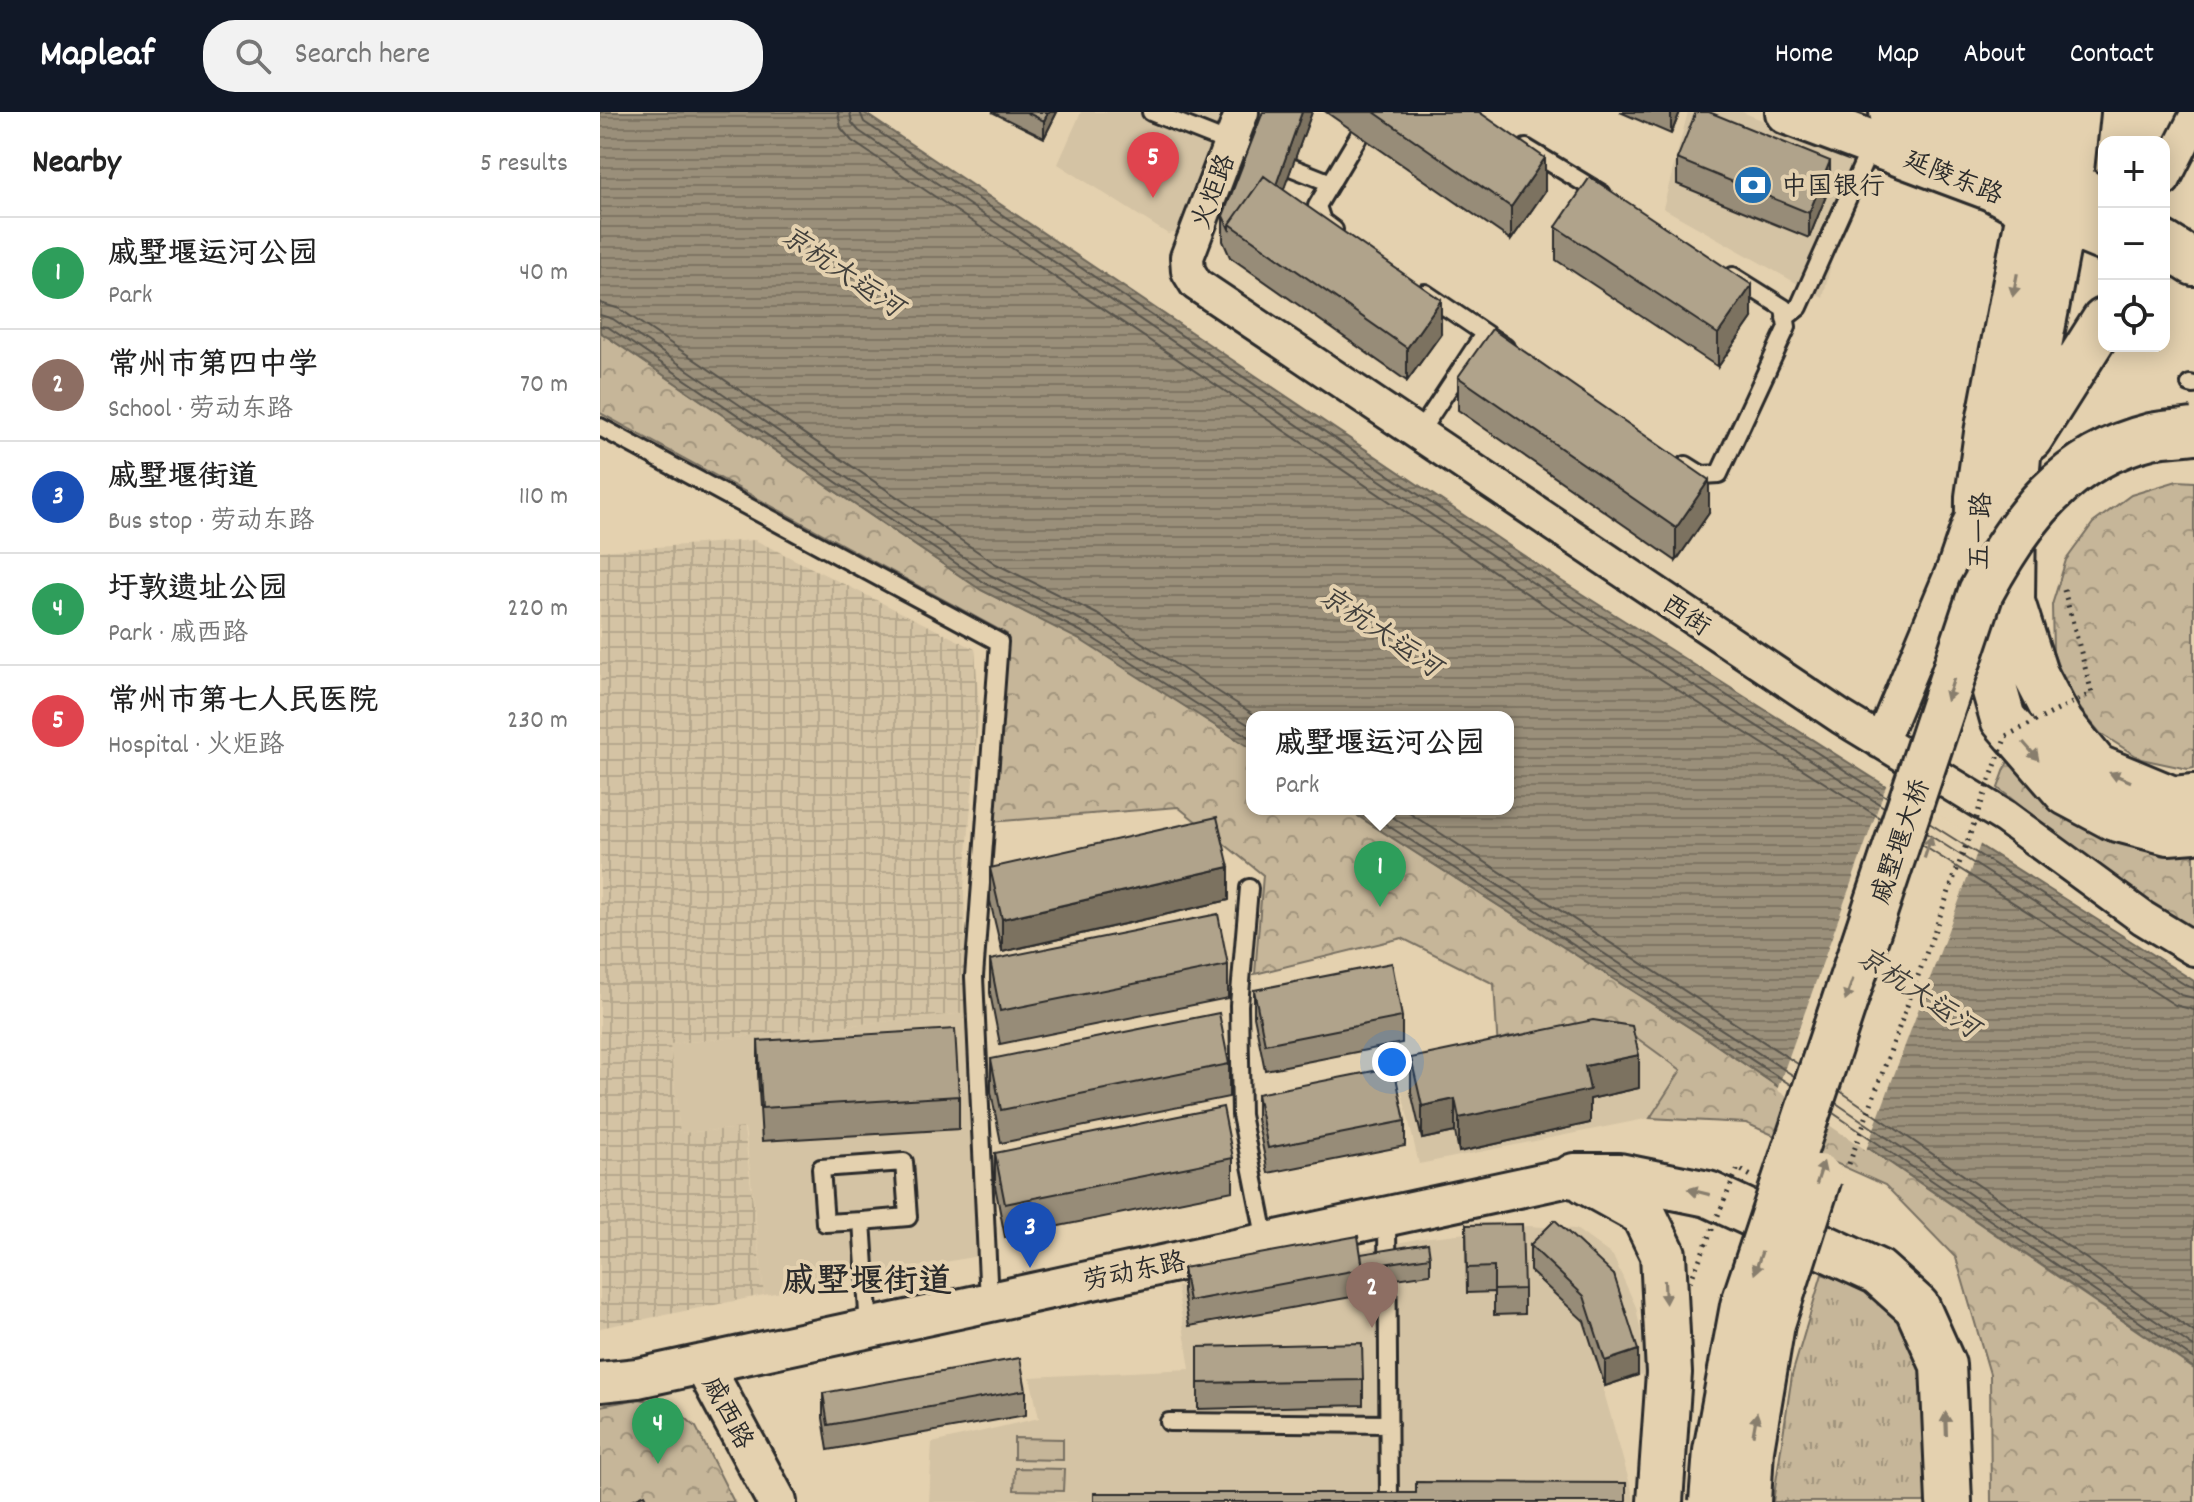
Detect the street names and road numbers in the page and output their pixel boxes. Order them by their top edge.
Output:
street label: 延陵东路 [1898,143,2008,216]
street label: 火炬路 [1184,149,1247,235]
street label: 五一路 [1963,491,2002,571]
street label: 西街 [1653,587,1717,647]
street label: 戚墅堰大桥 [1864,775,1941,910]
street label: 劳动东路 [1080,1245,1189,1302]
street label: 戚西路 [691,1371,761,1457]

